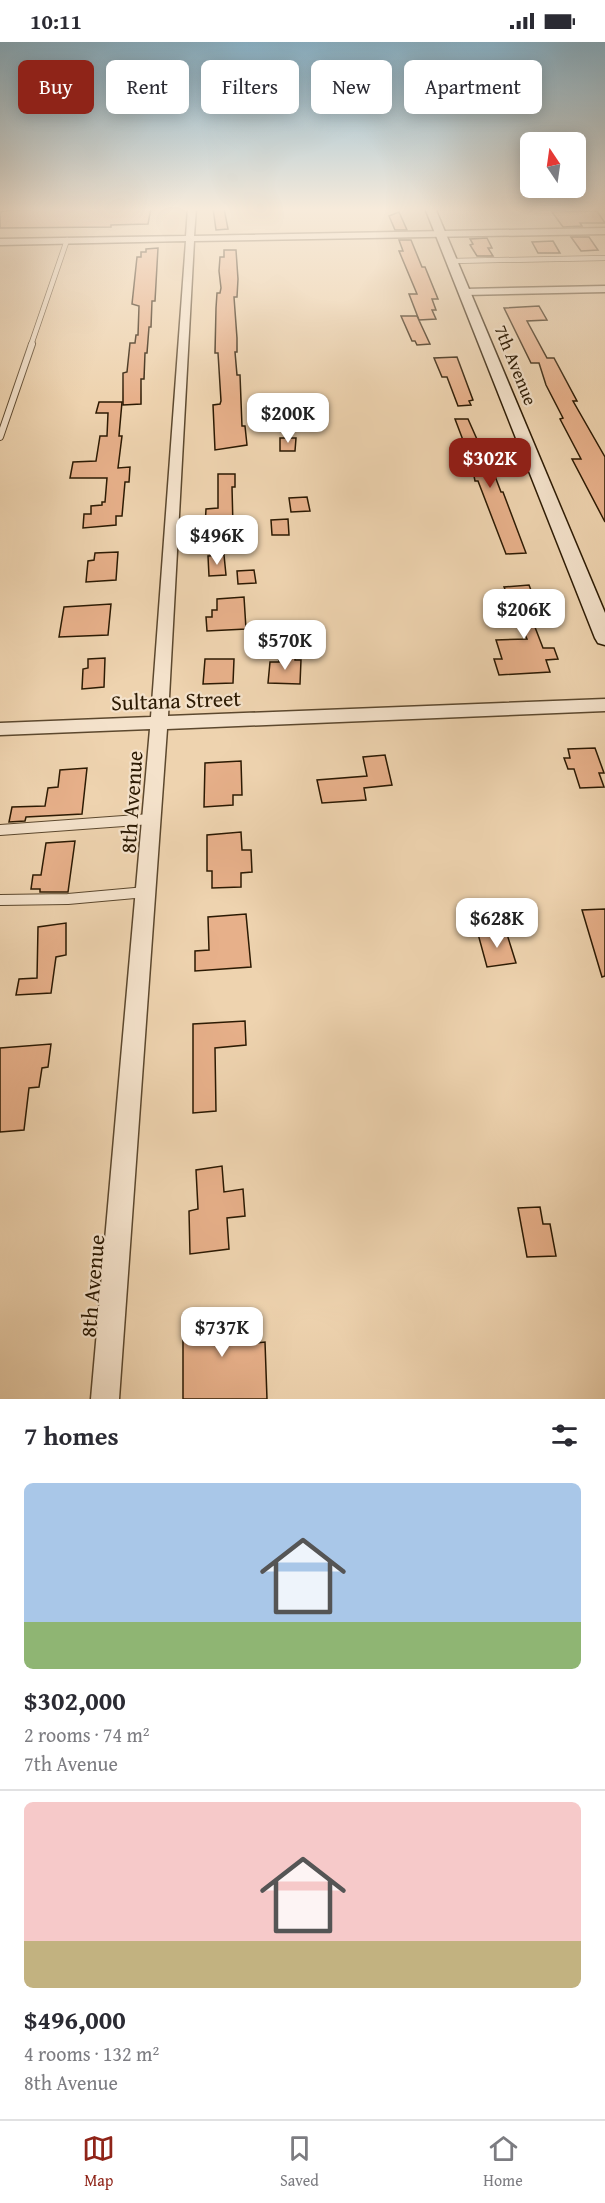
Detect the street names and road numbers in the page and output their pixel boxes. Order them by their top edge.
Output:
street label: 7th Avenue [488,321,544,409]
street label: Sultana Street [110,682,242,718]
street label: 8th Avenue [111,749,151,855]
street label: 8th Avenue [72,1233,112,1339]

